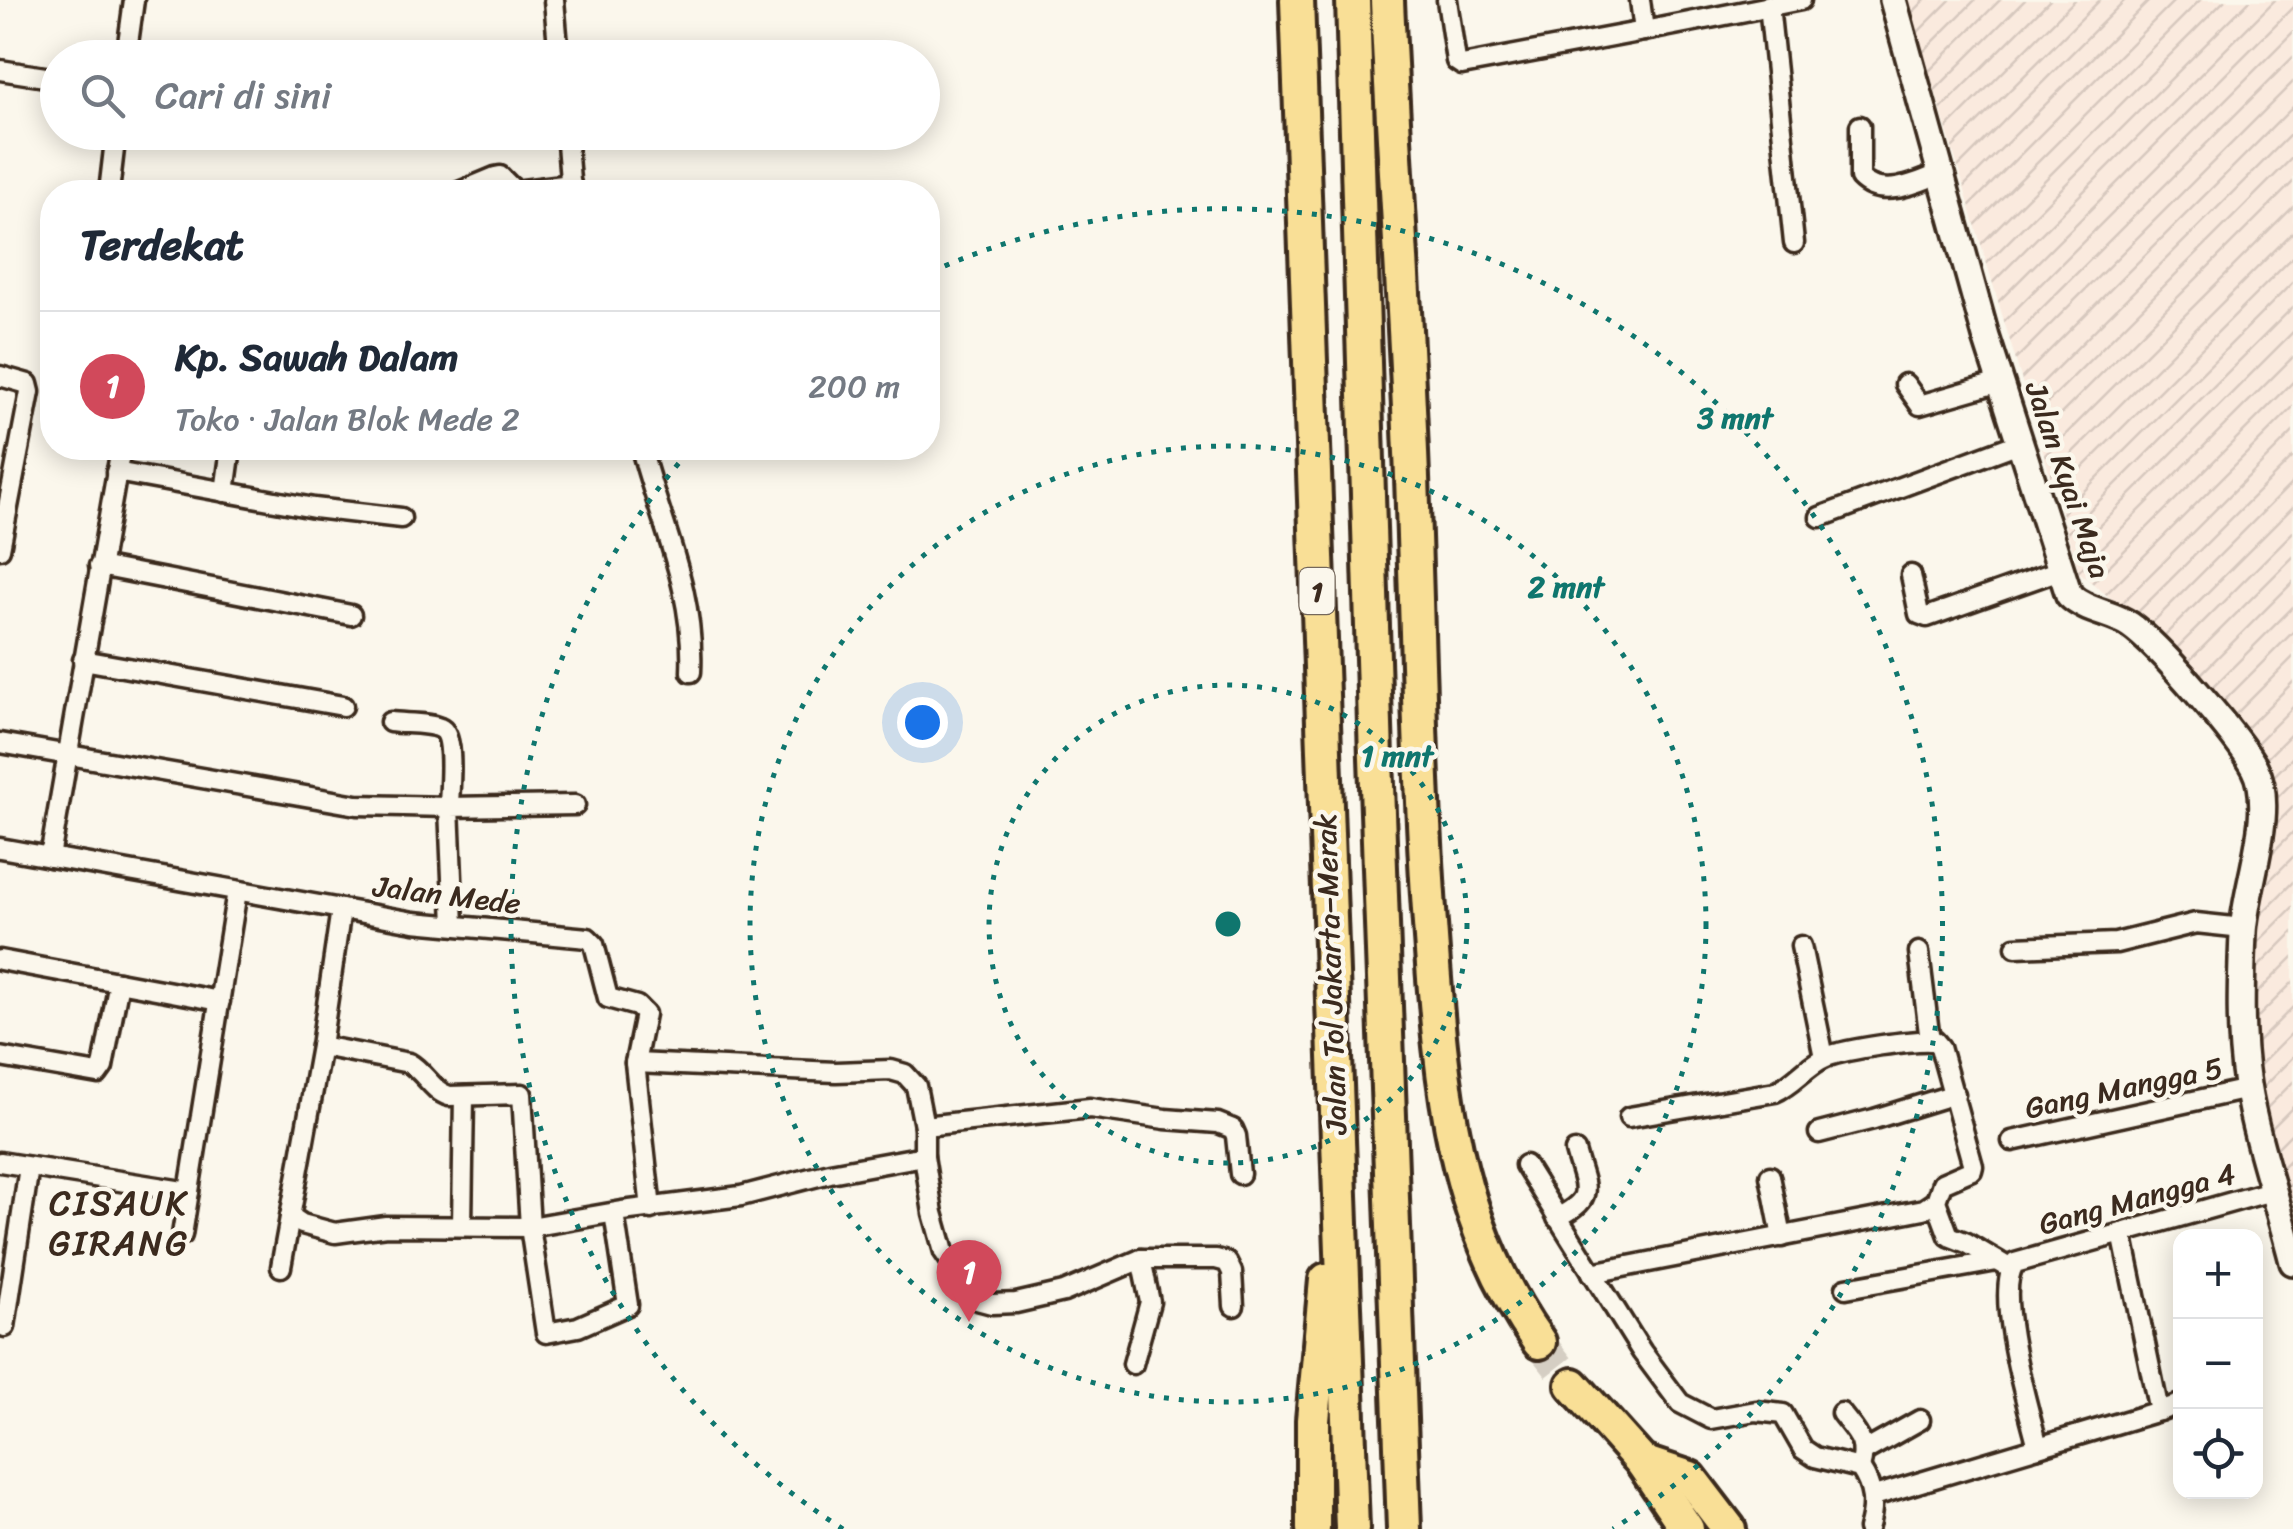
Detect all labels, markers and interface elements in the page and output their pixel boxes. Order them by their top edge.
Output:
search box [40,40,940,150]
text: Cari di sini [155,62,331,129]
icon: search [75,68,130,123]
text: Terdekat [80,208,244,282]
text: Kp. Sawah Dalam [175,324,458,391]
text: 1 [106,358,119,415]
text: 200 m [808,358,900,415]
street label: Jalan Kyai Maja [2009,373,2127,586]
text: Toko · Jalan Blok Mede 2 [175,391,520,448]
text: 3 mnt [1696,391,1775,445]
text: 2 mnt [1528,560,1606,614]
road number: 1 [1300,568,1334,614]
your location [897,697,948,748]
text: 1 mnt [1361,729,1435,783]
street label: Jalan Tol Jakarta–Merak [1298,813,1364,1136]
street label: Jalan Mede [369,859,524,931]
centre of rings [1210,906,1246,942]
street label: Gang Mangga 5 [2020,1041,2228,1135]
street label: Gang Mangga 4 [2033,1147,2241,1251]
district label: CISAUK GIRANG [49,1172,189,1274]
map controls [2173,1229,2263,1499]
button: + [2173,1229,2263,1319]
pin: 1 [936,1240,1002,1322]
button: − [2173,1319,2263,1409]
button: locate [2173,1409,2263,1499]

